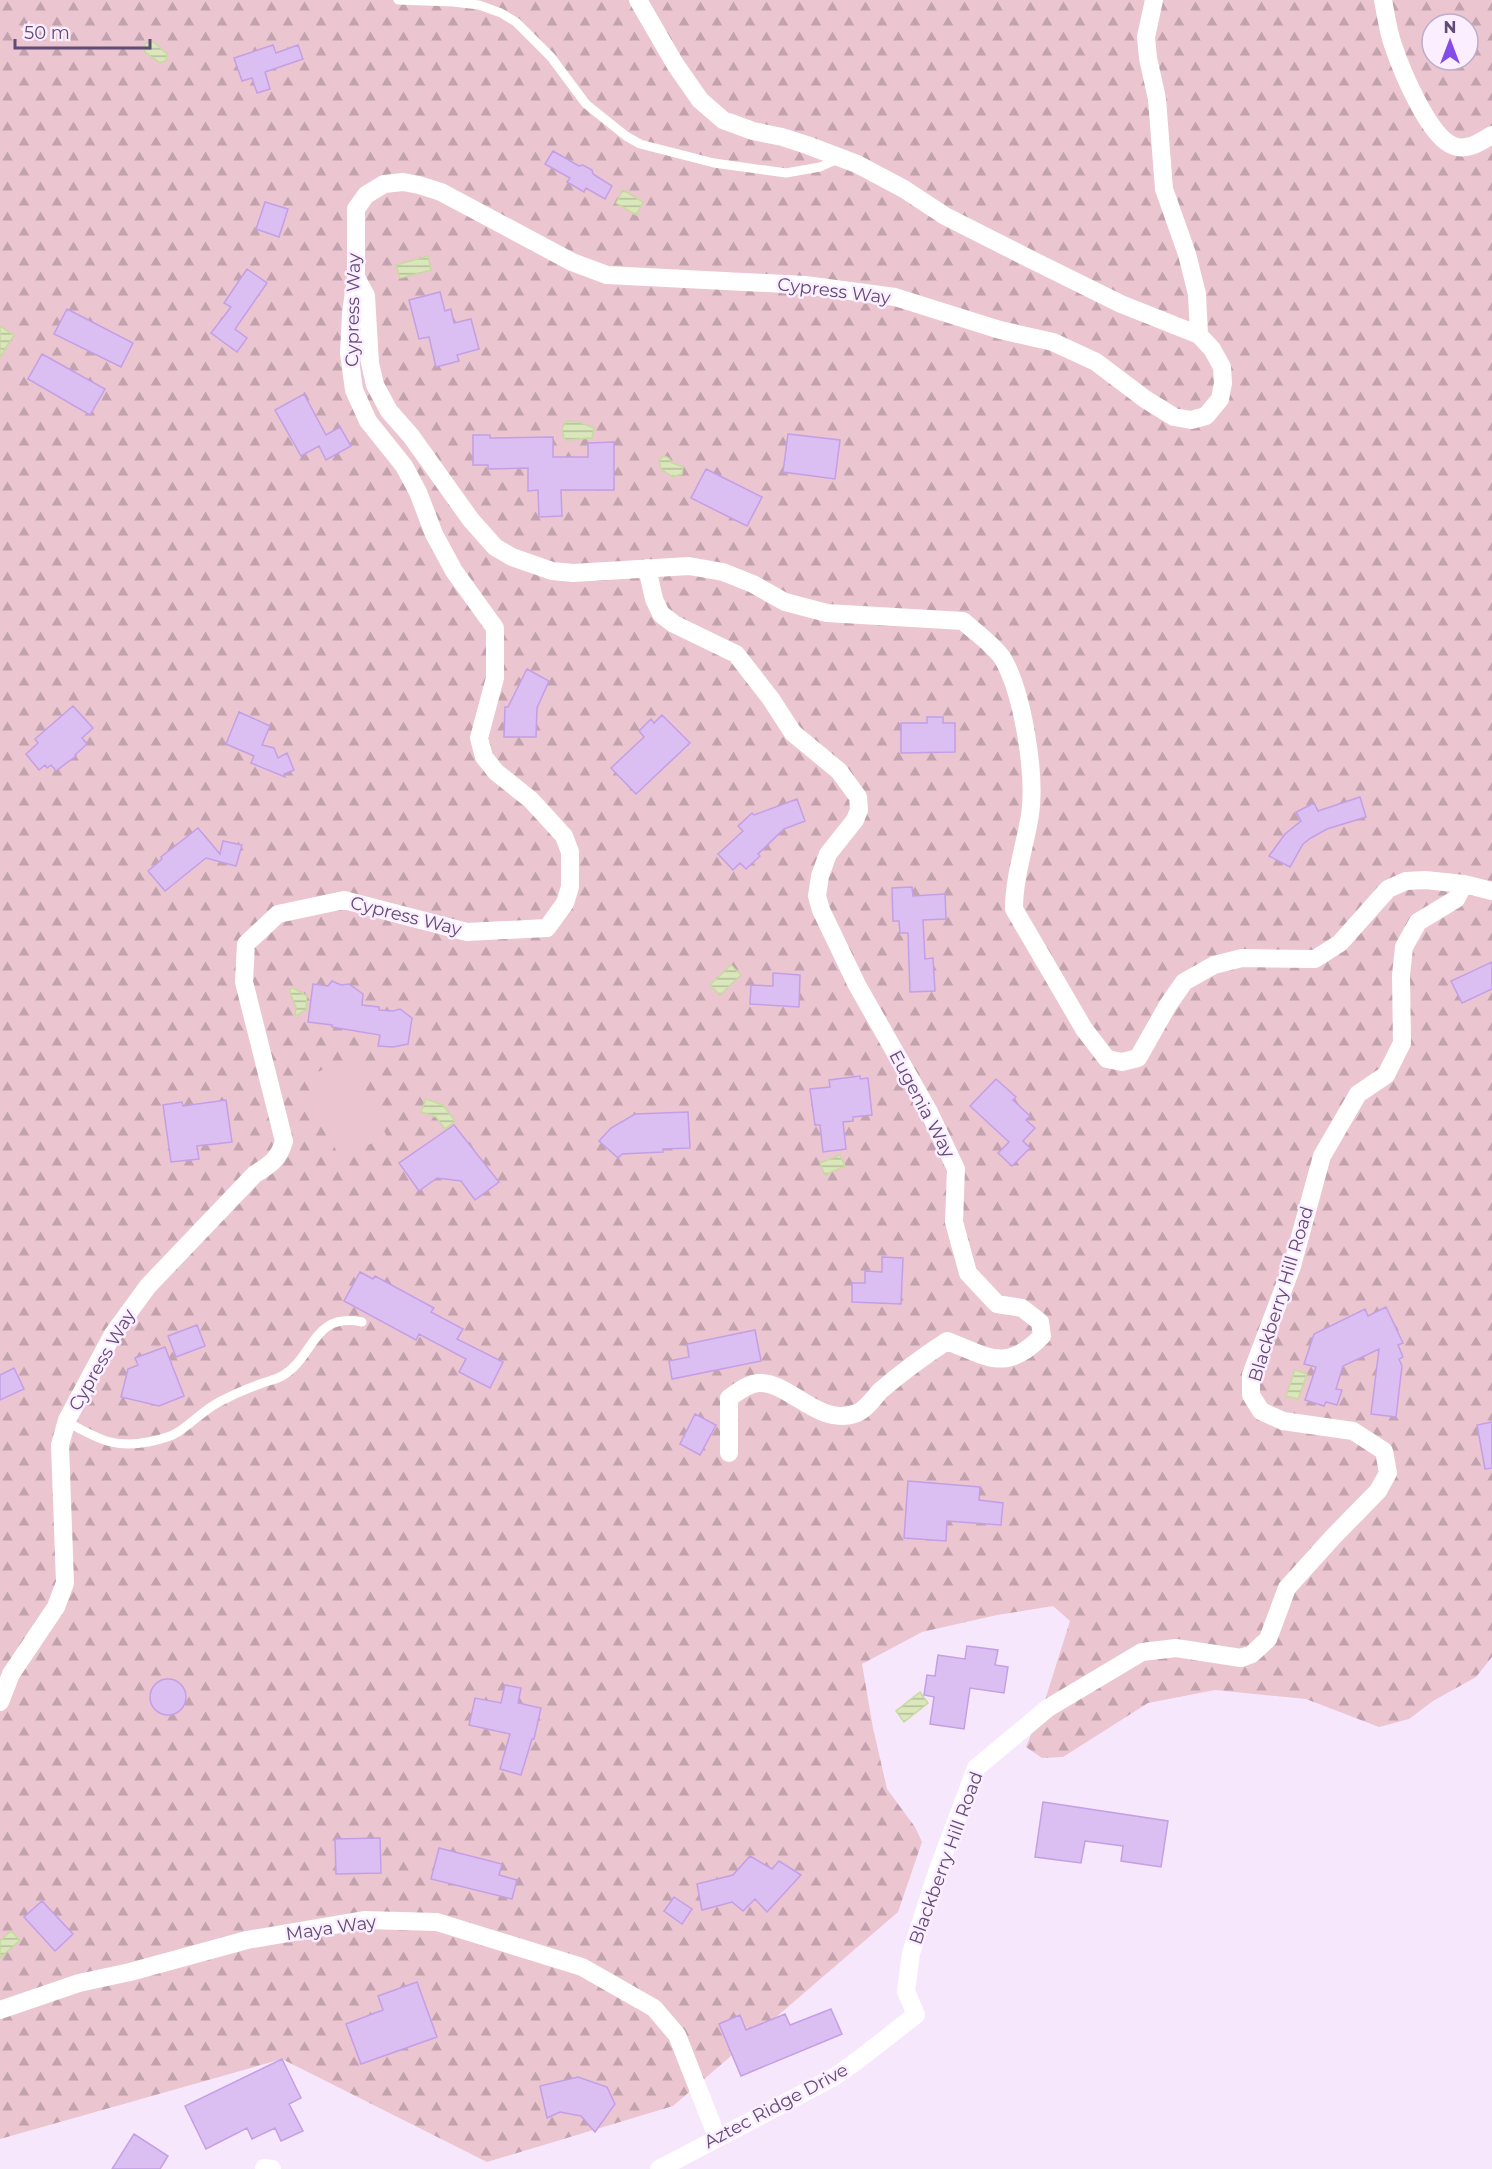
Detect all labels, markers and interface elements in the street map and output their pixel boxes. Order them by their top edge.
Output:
scale bar [15,12,150,50]
north arrow [1420,12,1480,72]
text: N [1444,18,1456,37]
text: 50 m [24,22,70,44]
street label: Cypress Way [341,253,365,367]
street label: Cypress Way [776,273,892,309]
street label: Cypress Way [348,892,464,941]
street label: Eugenia Way [884,1046,960,1162]
street label: Blackberry Hill Road [1244,1204,1318,1384]
street label: Cypress Way [64,1305,140,1415]
street label: Blackberry Hill Road [904,1769,988,1947]
street label: Maya Way [284,1911,378,1945]
street label: Aztec Ridge Drive [700,2059,852,2153]

